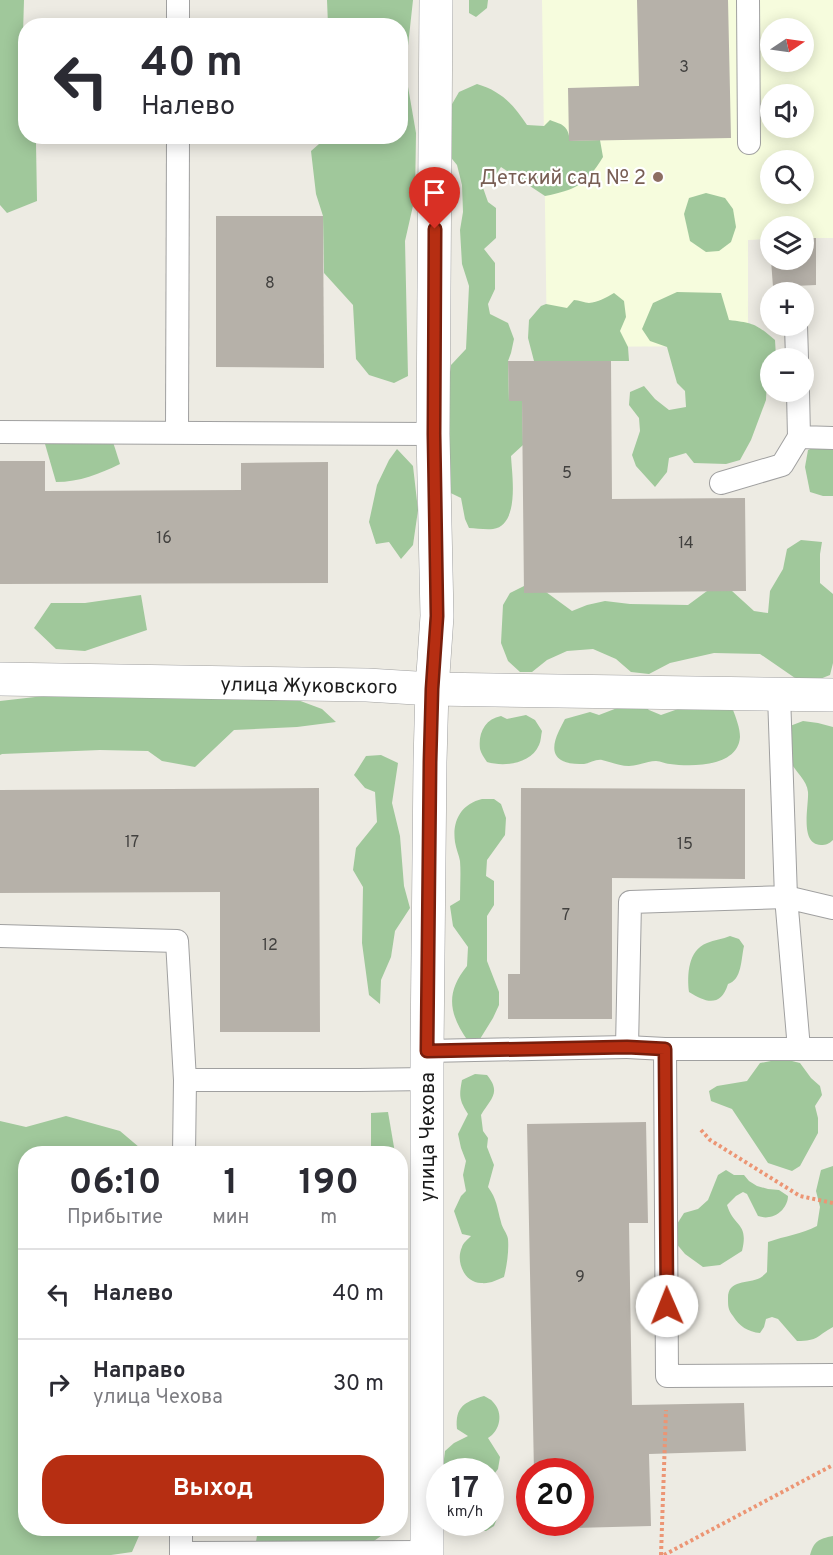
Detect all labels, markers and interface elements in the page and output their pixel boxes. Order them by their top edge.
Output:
north arrow [760,18,814,72]
map controls [760,18,814,402]
text: 40 m [141,38,243,91]
icon: left [42,42,120,120]
house number: 3 [679,58,689,78]
button: sound [760,84,814,138]
text: Налево [141,90,235,124]
button: search [760,150,814,204]
place label: Детский сад № 2 [480,166,646,192]
pin [409,167,460,229]
marker: Детский сад № 2 [651,170,665,184]
icon: arrive [418,176,451,209]
button: layers [760,216,814,270]
house number: 8 [265,274,275,294]
button: + [760,282,814,336]
button: − [760,348,814,402]
house number: 5 [562,464,572,484]
house number: 16 [156,529,172,549]
house number: 14 [678,534,694,554]
street label: улица Жуковского [220,672,398,702]
house number: 17 [125,833,139,853]
house number: 15 [677,835,693,855]
house number: 7 [562,906,570,926]
house number: 12 [262,936,278,956]
street label: улица Чехова [416,1072,442,1202]
text: 06:10 [69,1161,161,1207]
text: 1 [224,1161,238,1207]
text: 190 [299,1161,359,1207]
text: Прибытие [67,1205,163,1231]
text: мин [212,1205,249,1231]
text: m [320,1205,337,1231]
house number: 9 [575,1268,585,1288]
position arrow [635,1274,699,1338]
icon: left [42,1278,75,1311]
text: Налево [93,1281,173,1308]
text: 40 m [332,1281,384,1308]
text: Направо [93,1358,185,1385]
icon: right [42,1368,75,1401]
text: 30 m [333,1371,384,1398]
text: улица Чехова [93,1385,223,1411]
button: Выход [42,1455,384,1524]
speed limit sign: 20 [516,1458,594,1536]
text: 17 [451,1471,479,1508]
text: km/h [447,1503,483,1522]

